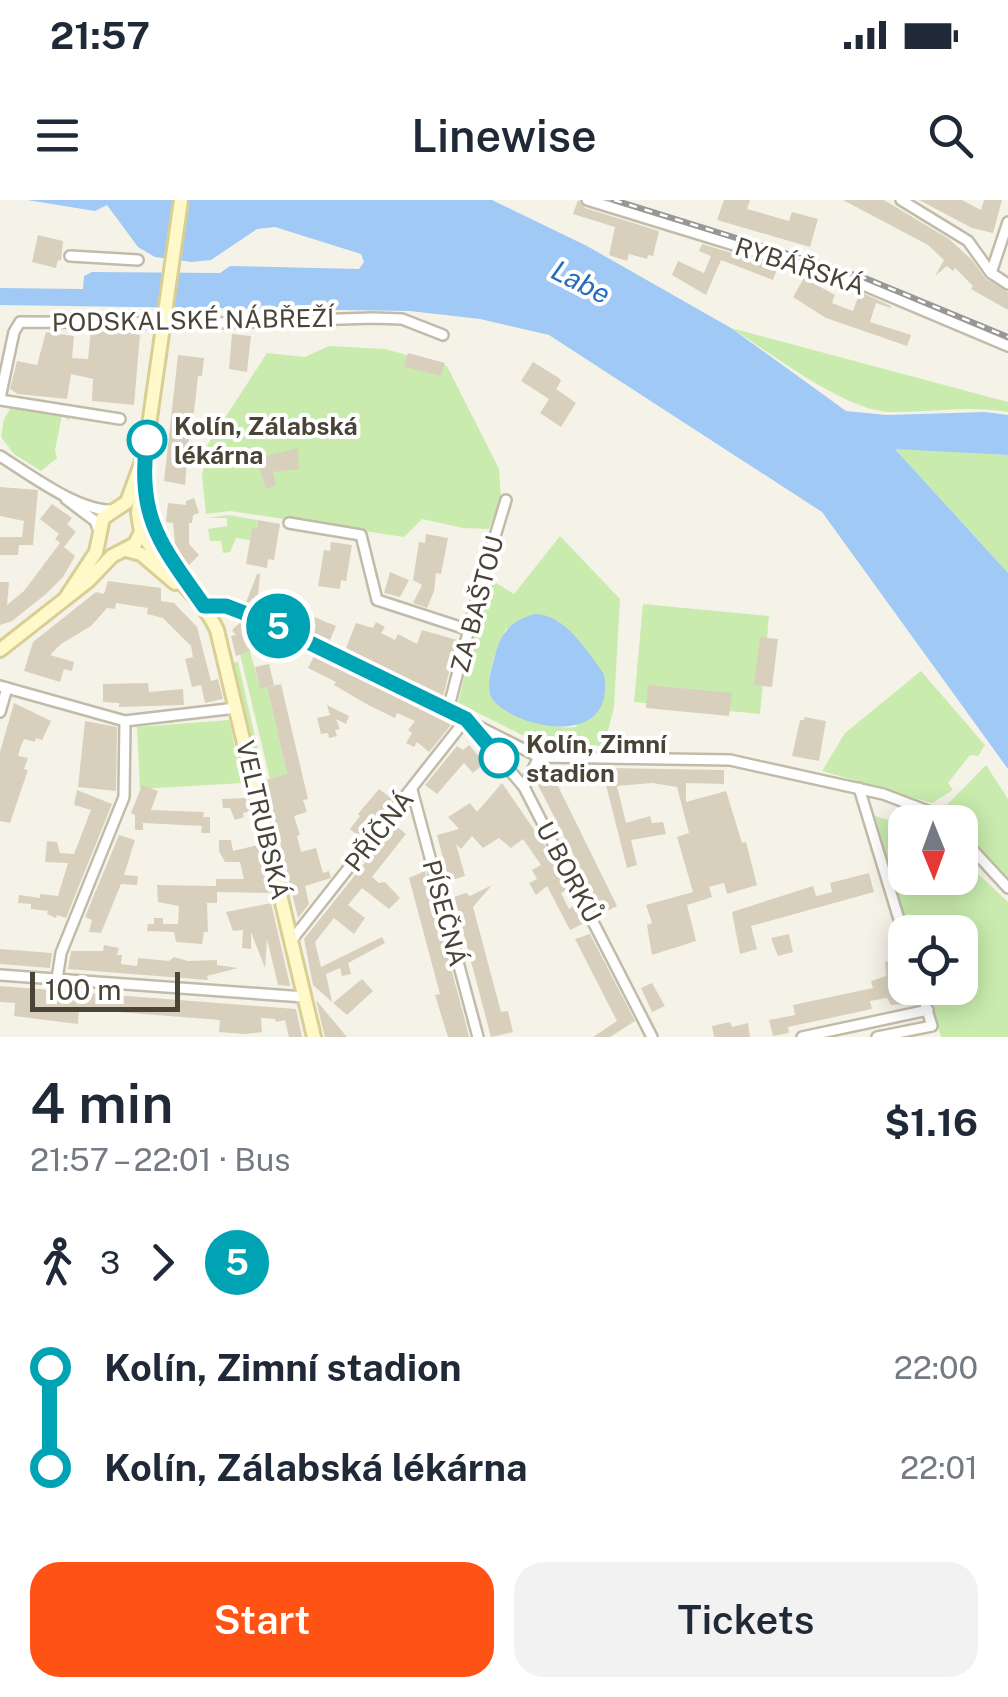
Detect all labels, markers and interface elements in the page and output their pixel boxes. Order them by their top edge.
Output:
text: 21:57 [50,13,150,58]
icon: menu [30,108,85,163]
icon: search [923,108,978,163]
text: Linewise [411,109,597,162]
street label: RYBÁŘSKÁ [731,231,869,301]
water label: Labe [546,253,616,310]
street label: PODSKALSKÉ NÁBŘEŽÍ [52,303,335,337]
place label: Kolín, Zálabská lékárna [174,411,358,470]
marker: Kolín, Zálabská lékárna [128,421,166,459]
street label: ZA BAŠTOU [444,532,510,676]
line badge: 5 [246,594,310,658]
text: 5 [266,606,290,647]
place label: Kolín, Zimní stadion [526,729,668,788]
street label: VELTRUBSKÁ [230,738,296,902]
marker: Kolín, Zimní stadion [480,739,518,777]
street label: PŘÍČNÁ [338,785,420,877]
north arrow [888,805,978,895]
map controls [888,805,978,1005]
street label: U BORKŮ [530,816,609,927]
street label: PÍSEČNÁ [416,856,474,970]
button: locate [888,915,978,1005]
scale bar [30,967,180,1011]
text: 100 m [45,973,122,1006]
text: 4 min [30,1071,173,1135]
text: $1.16 [884,1100,978,1145]
text: 21:57 – 22:01 · Bus [30,1141,290,1178]
icon: walk [30,1235,85,1290]
icon: forward [135,1235,190,1290]
text: 5 [225,1242,249,1283]
text: 3 [100,1244,120,1281]
text: Kolín, Zimní stadion [104,1345,462,1390]
text: 22:00 [894,1349,978,1386]
text: Kolín, Zálabská lékárna [104,1445,527,1490]
text: 22:01 [900,1449,978,1486]
button: Start [30,1562,494,1677]
button: Tickets [514,1562,978,1677]

